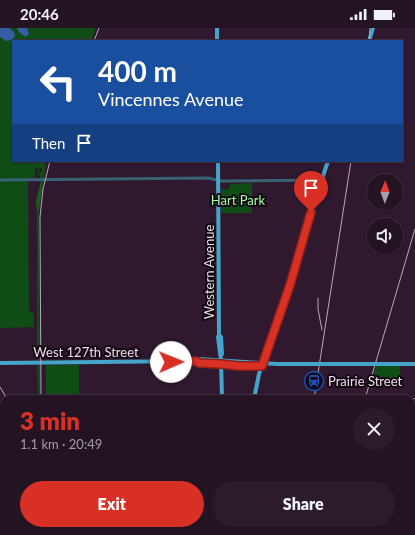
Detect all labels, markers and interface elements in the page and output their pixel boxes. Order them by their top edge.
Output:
text: 20:46 [20,5,59,23]
text: 400 m [98,54,177,88]
icon: left [32,56,84,108]
text: Vincennes Avenue [98,88,243,110]
icon: arrive [73,132,95,154]
text: Then [32,134,65,152]
pin [294,171,328,212]
north arrow [367,174,403,210]
map controls [367,174,403,254]
icon: arrive [300,177,322,199]
park label: Hart Park [211,192,266,208]
button: sound [367,218,403,254]
street label: Western Avenue [201,225,217,319]
position arrow [150,341,192,383]
street label: West 127th Street [33,344,139,360]
station icon: Prairie Street [303,370,325,392]
place label: Prairie Street [328,373,403,389]
text: 3 min [20,406,80,435]
button: close [353,408,395,450]
text: 1.1 km · 20:49 [20,436,102,452]
button: Exit [20,481,204,527]
button: Share [212,481,395,527]

